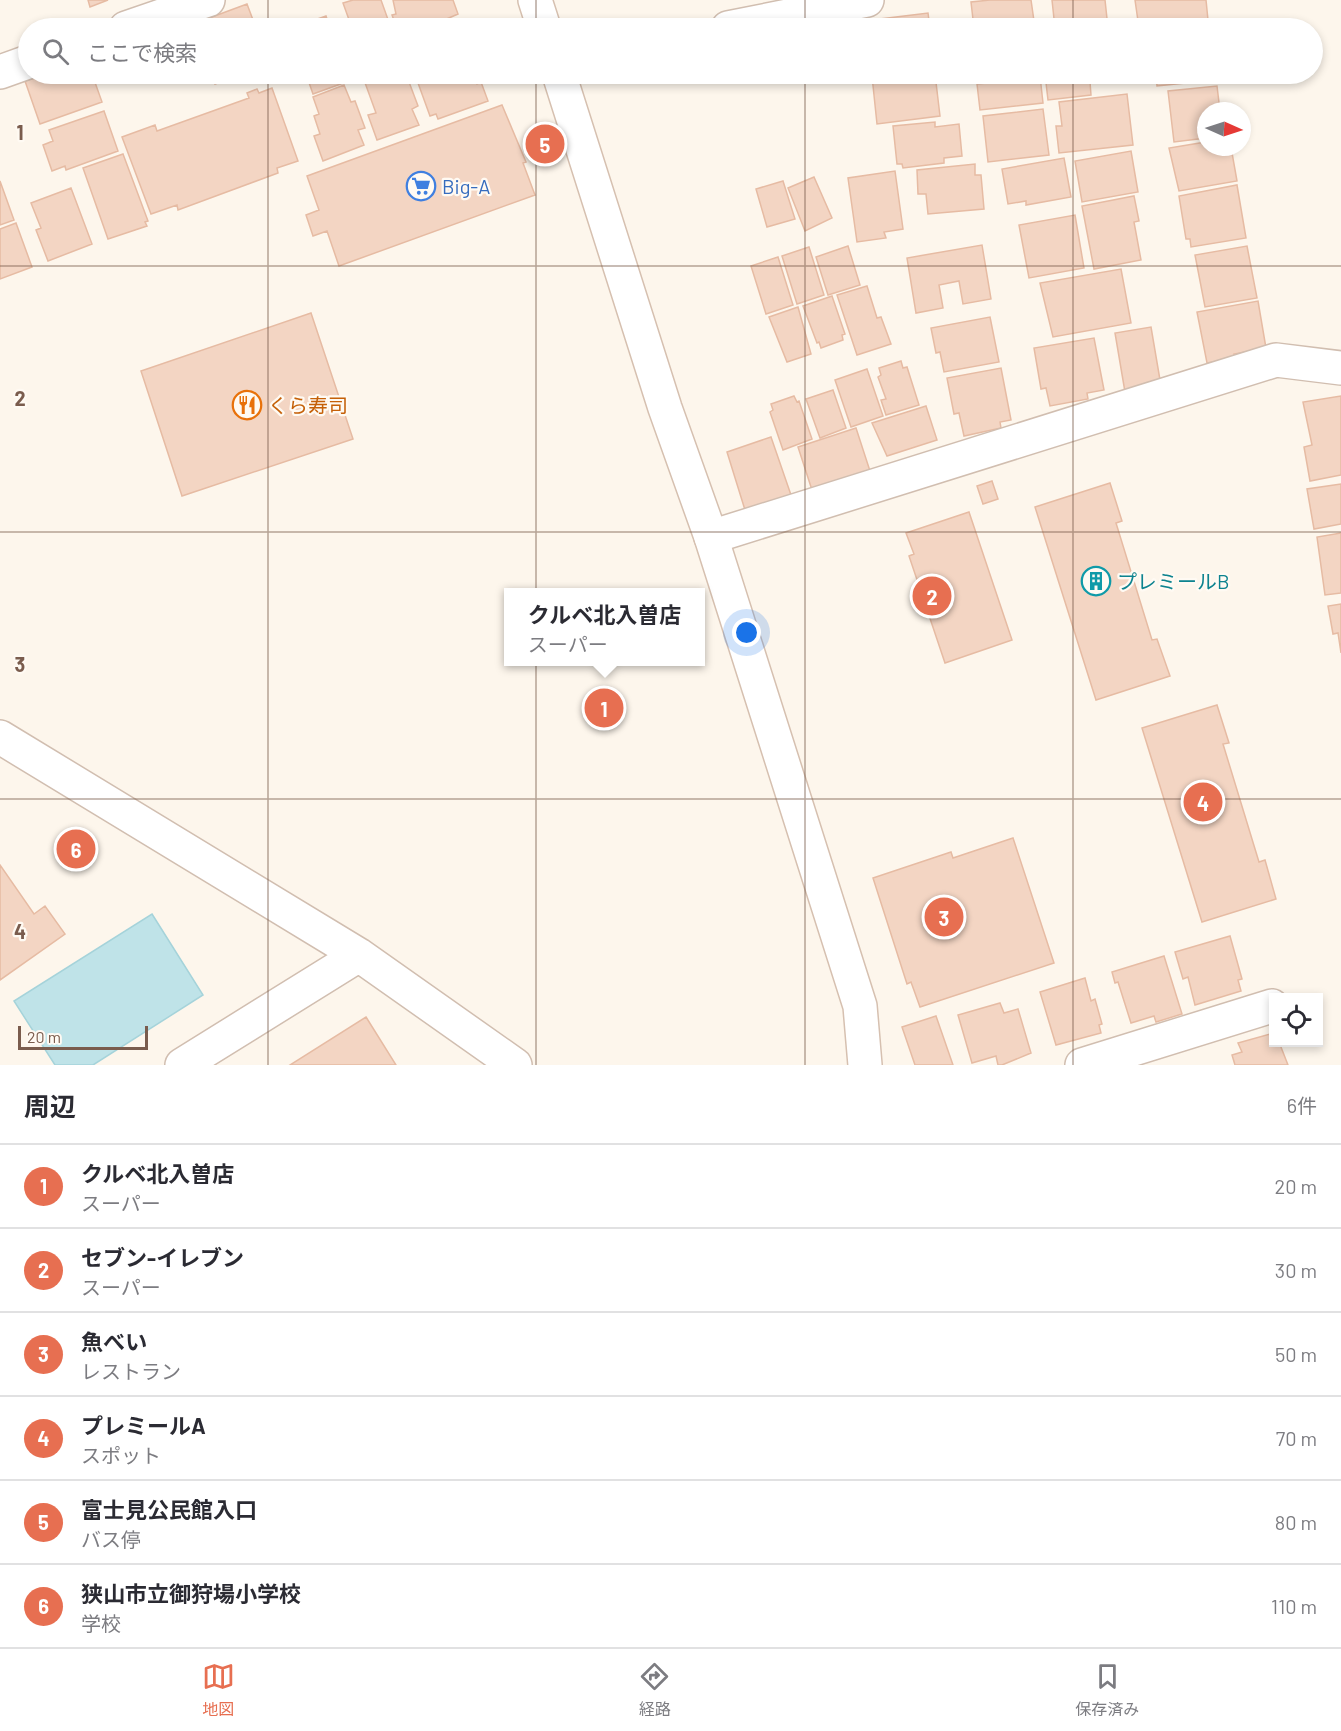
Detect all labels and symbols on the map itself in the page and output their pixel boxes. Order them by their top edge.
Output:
north arrow [1197,102,1251,156]
text: 1 [16,120,24,144]
pin: 5 [526,122,564,166]
supermarket icon: Big-A [405,170,437,202]
place label: Big-A [442,174,490,198]
text: 2 [14,386,26,410]
restaurant icon: くら寿司 [231,389,263,421]
place label: くら寿司 [268,393,348,417]
building icon: プレミールB [1080,565,1112,597]
place label: プレミールB [1117,569,1230,593]
pin: 2 [912,574,952,618]
your location [732,618,761,647]
text: 3 [15,652,25,676]
pin: 1 [584,686,624,730]
pin: 4 [1184,780,1222,824]
pin: 6 [56,826,96,872]
pin: 3 [924,894,964,940]
text: 4 [14,919,26,943]
scale bar [18,1023,148,1050]

